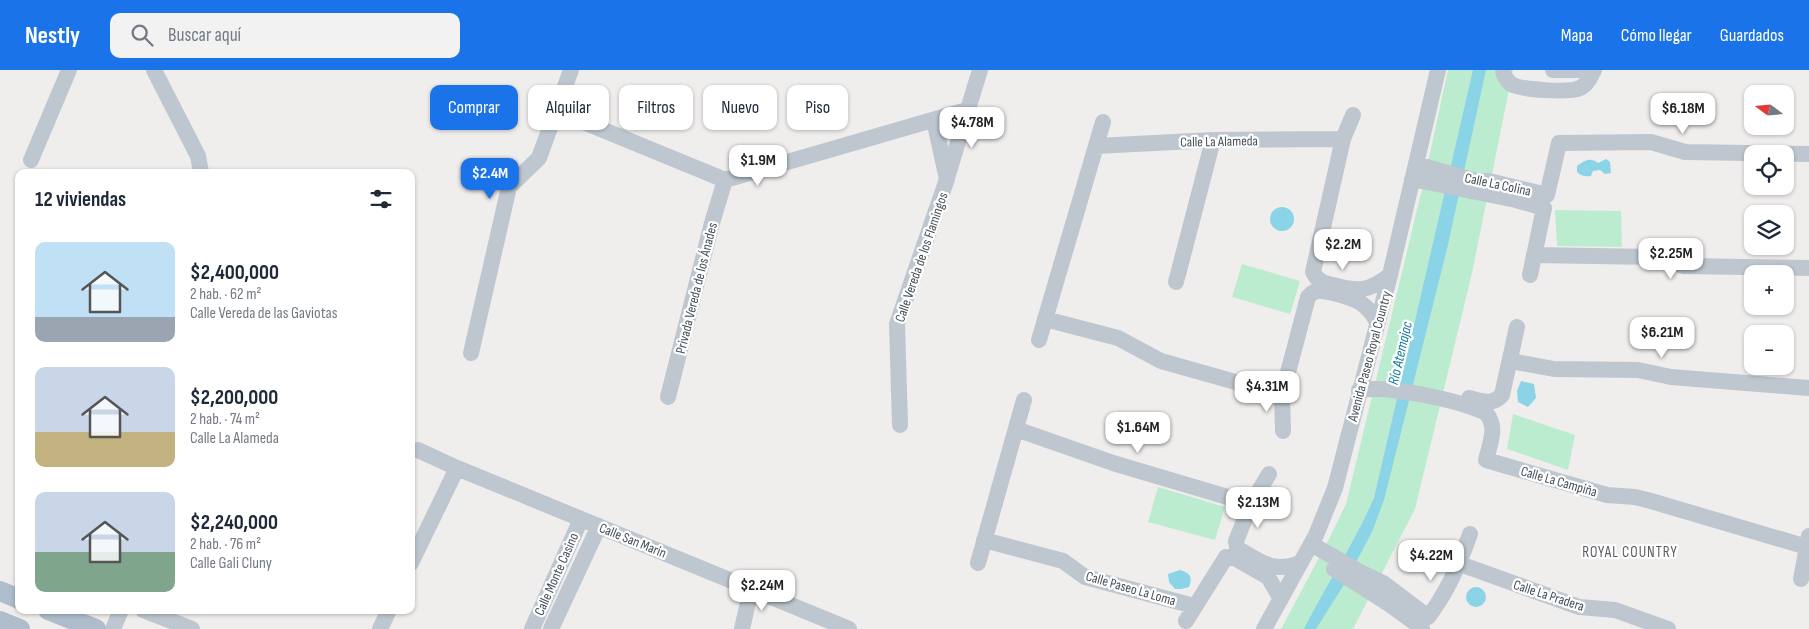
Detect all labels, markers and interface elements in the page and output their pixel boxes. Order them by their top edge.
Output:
search box [110,13,460,58]
text: Nestly [25,21,80,50]
icon: search [128,21,156,49]
text: Buscar aquí [168,24,241,47]
text: Mapa [1561,25,1593,46]
text: Cómo llegar [1621,25,1692,46]
text: Guardados [1720,25,1784,46]
chip: Comprar [430,85,518,130]
chip: Alquilar [528,85,609,130]
chip: Filtros [619,85,693,130]
chip: Nuevo [703,85,777,130]
chip: Piso [787,85,848,130]
north arrow [1744,85,1794,135]
map controls [1744,85,1794,375]
pin: $6.18M [1642,92,1724,135]
text: $6.18M [1661,99,1705,118]
pin: $4.78M [931,106,1013,149]
text: $4.78M [950,113,994,132]
street label: Calle La Alameda [1180,132,1258,151]
pin: $1.9M [723,144,793,187]
button: locate [1744,145,1794,195]
text: $1.9M [740,151,776,170]
pin: $2.4M [455,158,525,200]
text: $2.4M [472,164,508,183]
street label: Calle La Colina [1463,169,1533,200]
icon: filters [367,185,395,213]
text: 12 viviendas [35,187,126,212]
street label: Calle Vereda de los Flamingos [891,190,952,324]
button: layers [1744,205,1794,255]
street label: Privada Vereda de los Ánades [672,221,721,355]
pin: $2.2M [1308,228,1378,271]
text: $2.2M [1325,235,1361,254]
pin: $2.25M [1630,238,1712,280]
text: $2.25M [1649,244,1693,263]
text: $2,400,000 [190,260,279,285]
icon: home [75,262,135,322]
button: + [1744,265,1794,315]
text: 2 hab. · 62 m² [190,285,261,304]
street label: Avenida Paseo Royal Country [1344,289,1395,424]
text: Calle Vereda de las Gaviotas [190,304,337,323]
pin: $6.21M [1621,316,1703,359]
water label: Río Atemajac [1384,319,1417,387]
text: $6.21M [1641,323,1683,342]
button: − [1744,325,1794,375]
pin: $4.31M [1226,370,1308,413]
text: $4.31M [1246,377,1288,396]
text: $2,200,000 [190,385,278,410]
icon: home [75,387,135,447]
text: 2 hab. · 74 m² [190,410,260,429]
pin: $1.64M [1097,412,1179,454]
text: $1.64M [1116,418,1160,437]
text: Calle La Alameda [190,429,279,448]
street label: Calle La Campiña [1519,462,1599,500]
pin: $2.13M [1217,486,1299,529]
text: $2.13M [1237,493,1279,512]
text: $2,240,000 [190,510,278,535]
icon: home [75,512,135,572]
street label: Calle San Marin [597,519,669,562]
street label: Calle Monte Casino [531,530,582,618]
text: 2 hab. · 76 m² [190,535,261,554]
pin: $4.22M [1390,540,1472,582]
district label: ROYAL COUNTRY [1582,543,1678,562]
text: $4.22M [1409,546,1453,565]
text: Calle Gali Cluny [190,554,272,573]
street label: Calle Paseo La Loma [1084,568,1178,609]
pin: $2.24M [721,570,803,612]
text: $2.24M [740,576,784,595]
street label: Calle La Pradera [1511,576,1586,615]

